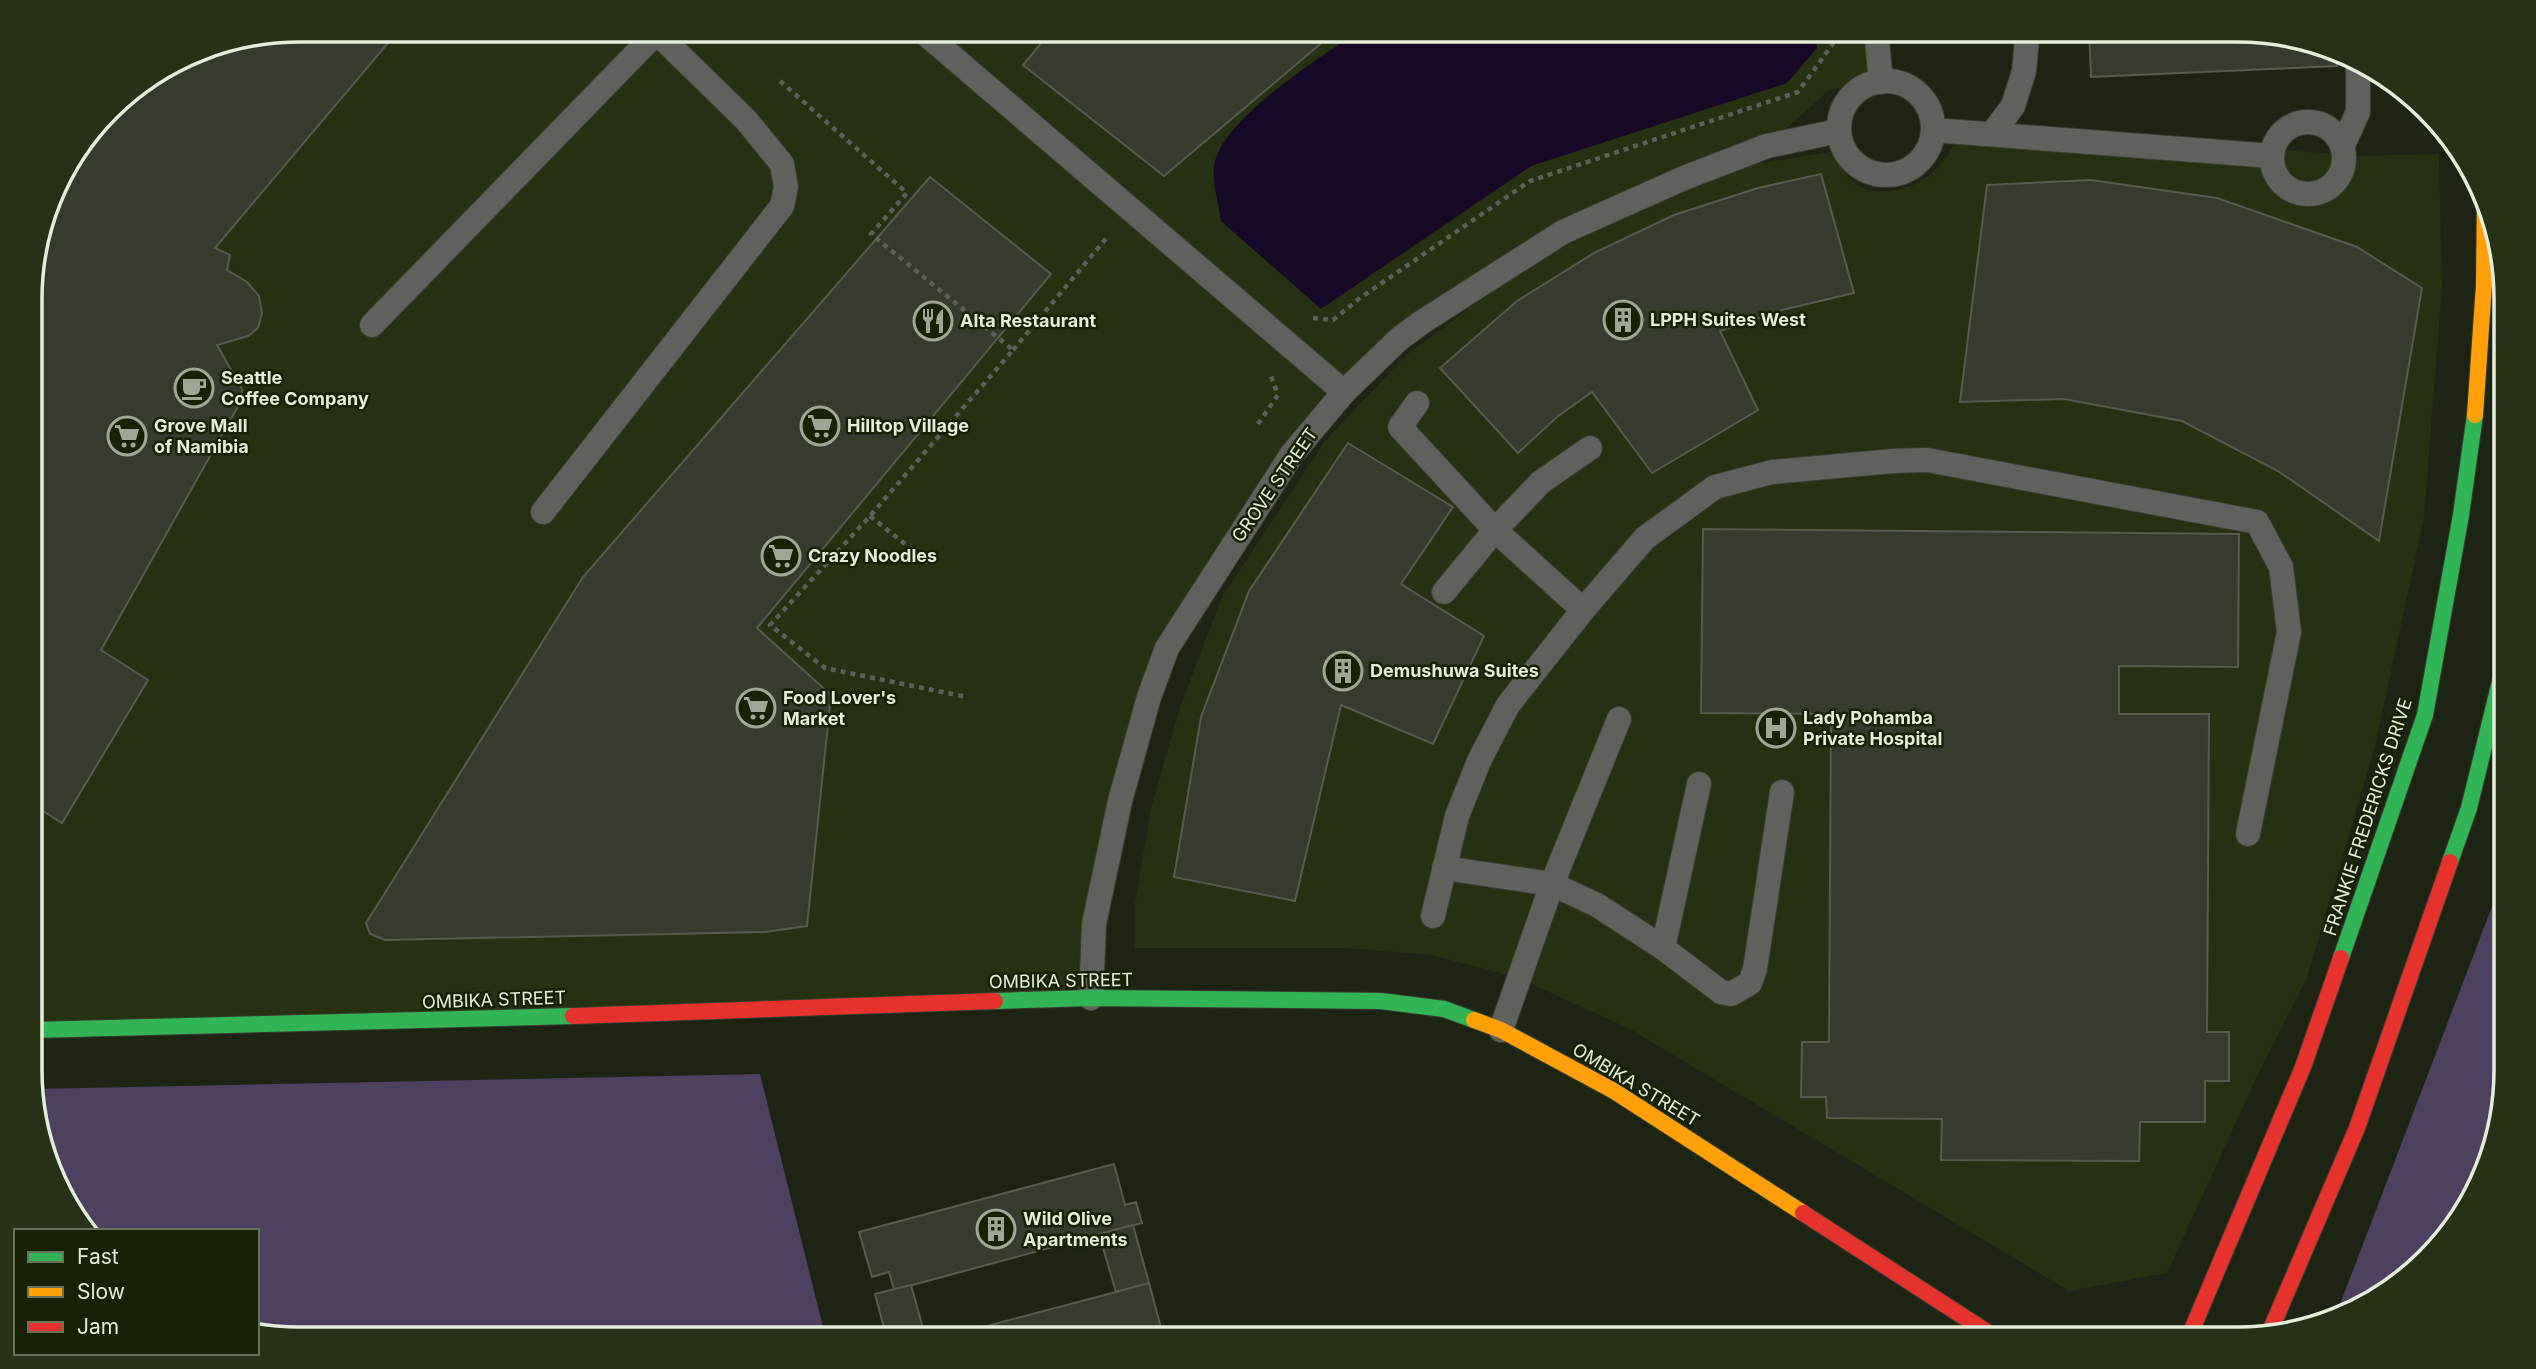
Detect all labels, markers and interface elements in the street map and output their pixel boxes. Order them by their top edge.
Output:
building icon: LPPH Suites West [1602,299,1644,341]
restaurant icon: Alta Restaurant [912,300,954,342]
place label: LPPH Suites West [1650,309,1806,330]
place label: Alta Restaurant [960,310,1096,331]
cafe icon: Seattle Coffee Company [173,367,215,409]
place label: Seattle Coffee Company [221,367,369,409]
supermarket icon: Hilltop Village [799,405,841,447]
supermarket icon: Grove Mall of Namibia [106,415,148,457]
place label: Grove Mall of Namibia [154,415,249,457]
place label: Hilltop Village [847,415,969,436]
street label: GROVE STREET [1227,424,1322,546]
supermarket icon: Crazy Noodles [760,535,802,577]
place label: Crazy Noodles [808,545,937,566]
building icon: Demushuwa Suites [1322,650,1364,692]
place label: Demushuwa Suites [1370,660,1539,681]
supermarket icon: Food Lover's Market [735,687,777,729]
place label: Food Lover's Market [783,687,896,729]
street label: FRANKIE FREDERICKS DRIVE [2319,695,2416,938]
hospital icon: Lady Pohamba Private Hospital [1755,707,1797,749]
place label: Lady Pohamba Private Hospital [1803,707,1942,749]
street label: OMBIKA STREET [989,969,1133,992]
street label: OMBIKA STREET [422,986,566,1013]
street label: OMBIKA STREET [1569,1038,1703,1131]
building icon: Wild Olive Apartments [975,1208,1017,1250]
place label: Wild Olive Apartments [1023,1208,1128,1250]
legend [14,1229,259,1355]
text: Fast [77,1244,119,1269]
text: Slow [77,1279,125,1304]
text: Jam [77,1314,119,1339]

